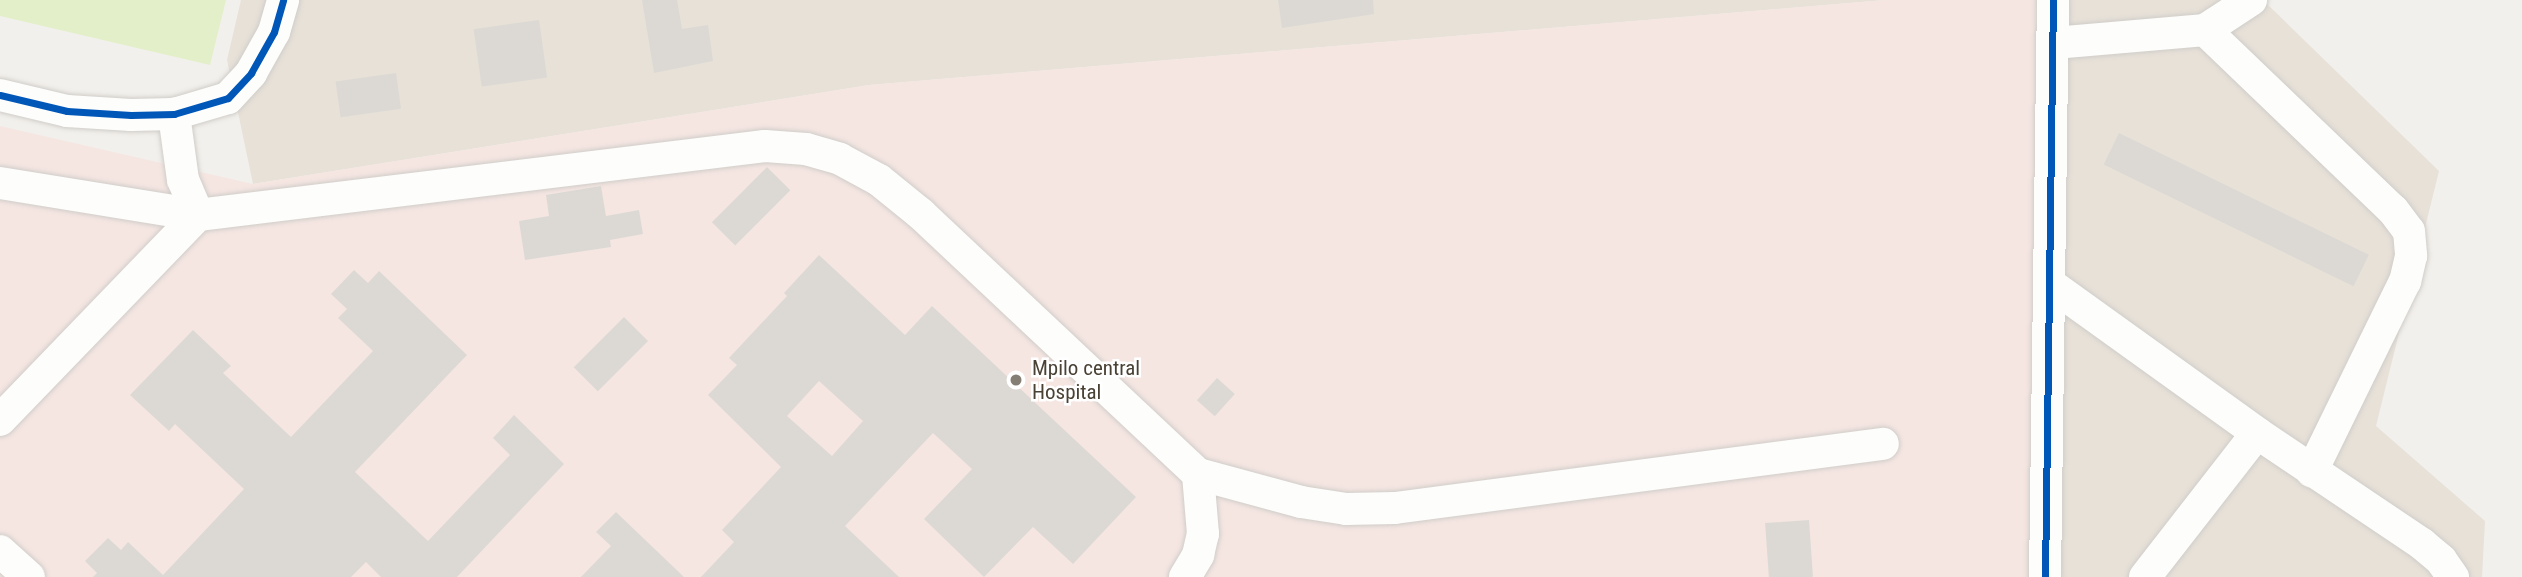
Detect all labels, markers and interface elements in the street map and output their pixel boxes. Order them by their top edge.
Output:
place label: Mpilo central Hospital [1032,355,1140,405]
marker: Mpilo central Hospital [1006,370,1026,390]

